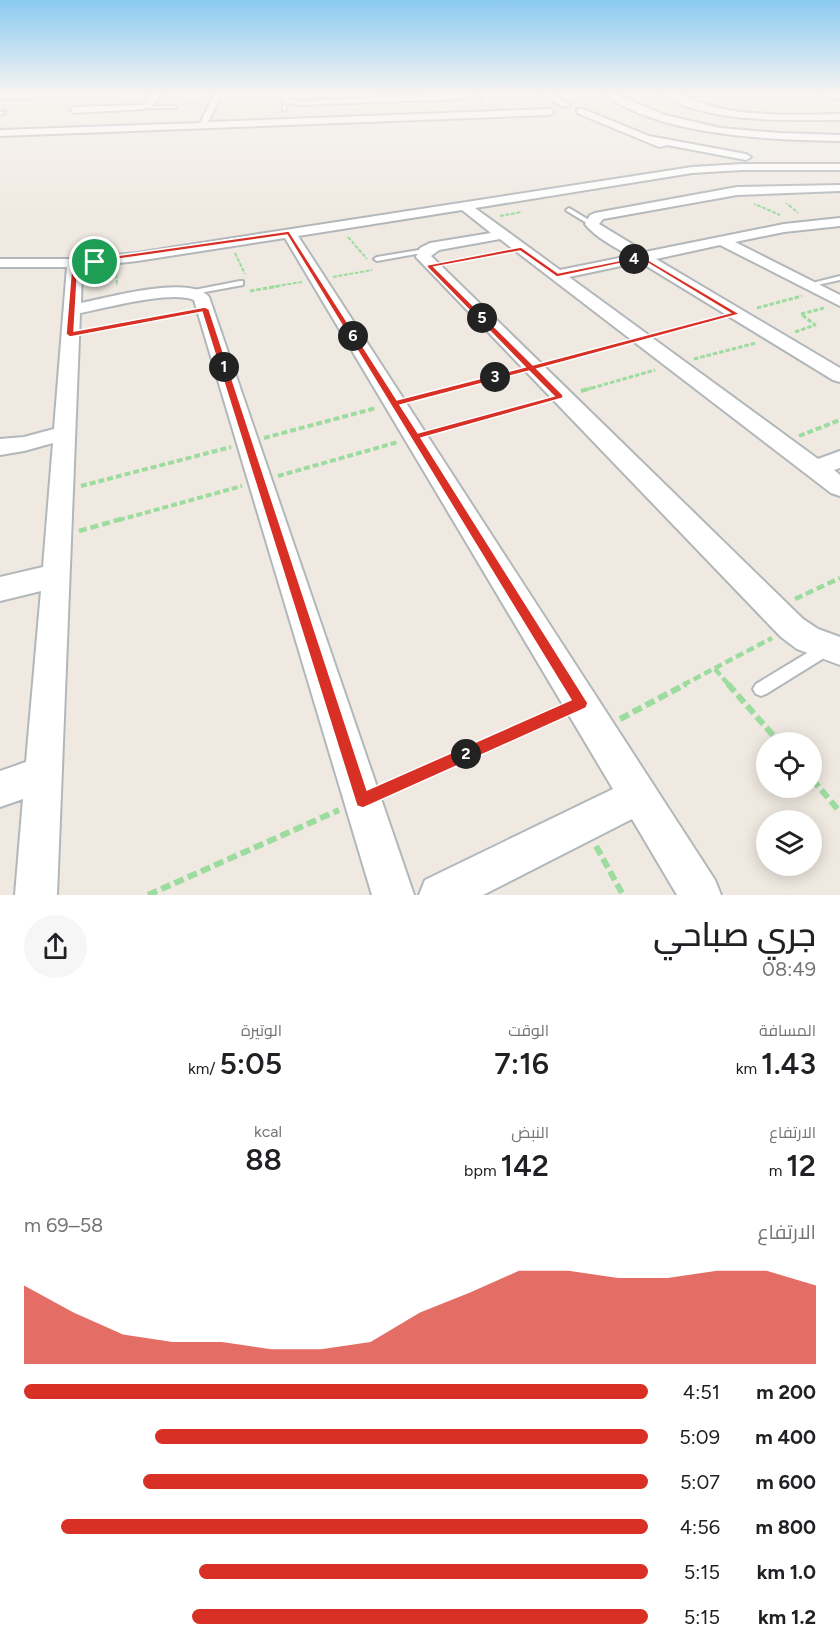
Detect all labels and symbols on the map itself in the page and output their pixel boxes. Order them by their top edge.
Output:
pin [69,236,120,287]
pin: 4 [619,244,649,274]
pin: 5 [467,303,497,333]
pin: 6 [338,321,368,351]
pin: 1 [209,352,239,382]
pin: 3 [480,362,510,392]
pin: 2 [451,739,481,769]

